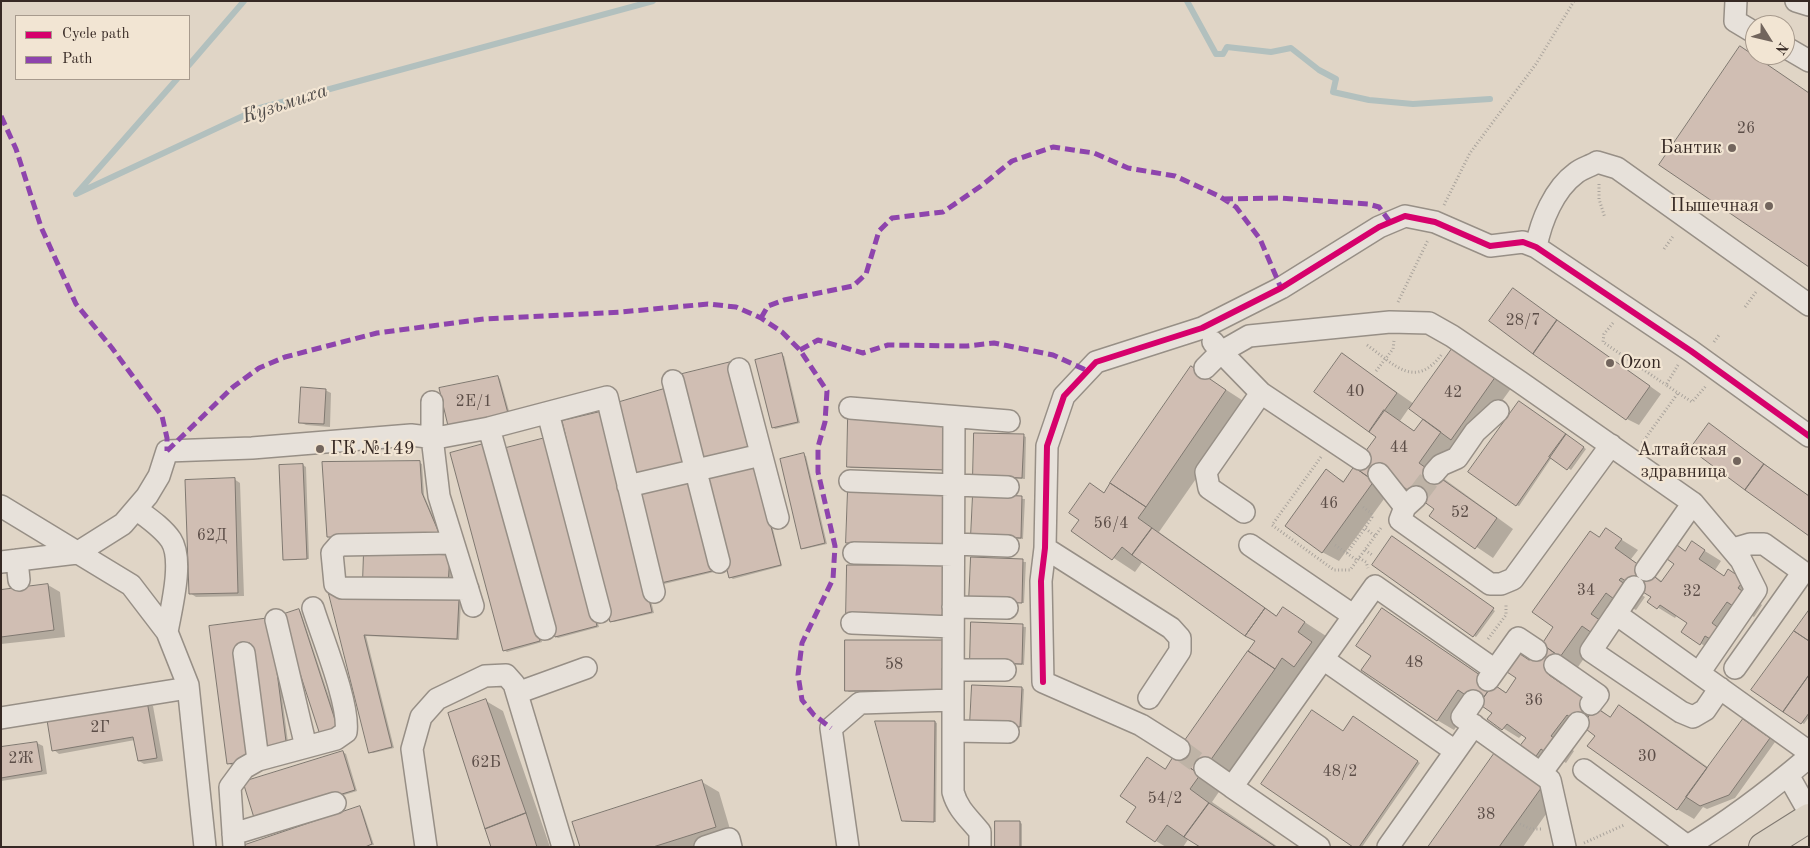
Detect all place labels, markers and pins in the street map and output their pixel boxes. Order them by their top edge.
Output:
place label: Бантик [1660,137,1722,159]
marker: Бантик [1726,142,1738,154]
place label: Пышечная [1670,195,1759,217]
marker: Пышечная [1763,200,1775,212]
place label: Ozon [1620,352,1661,374]
marker: Ozon [1604,357,1616,369]
place label: ГК №149 [330,438,415,460]
place label: Алтайская здравница [1637,439,1727,483]
marker: ГК №149 [314,443,326,455]
marker: Алтайская здравница [1731,455,1743,467]

